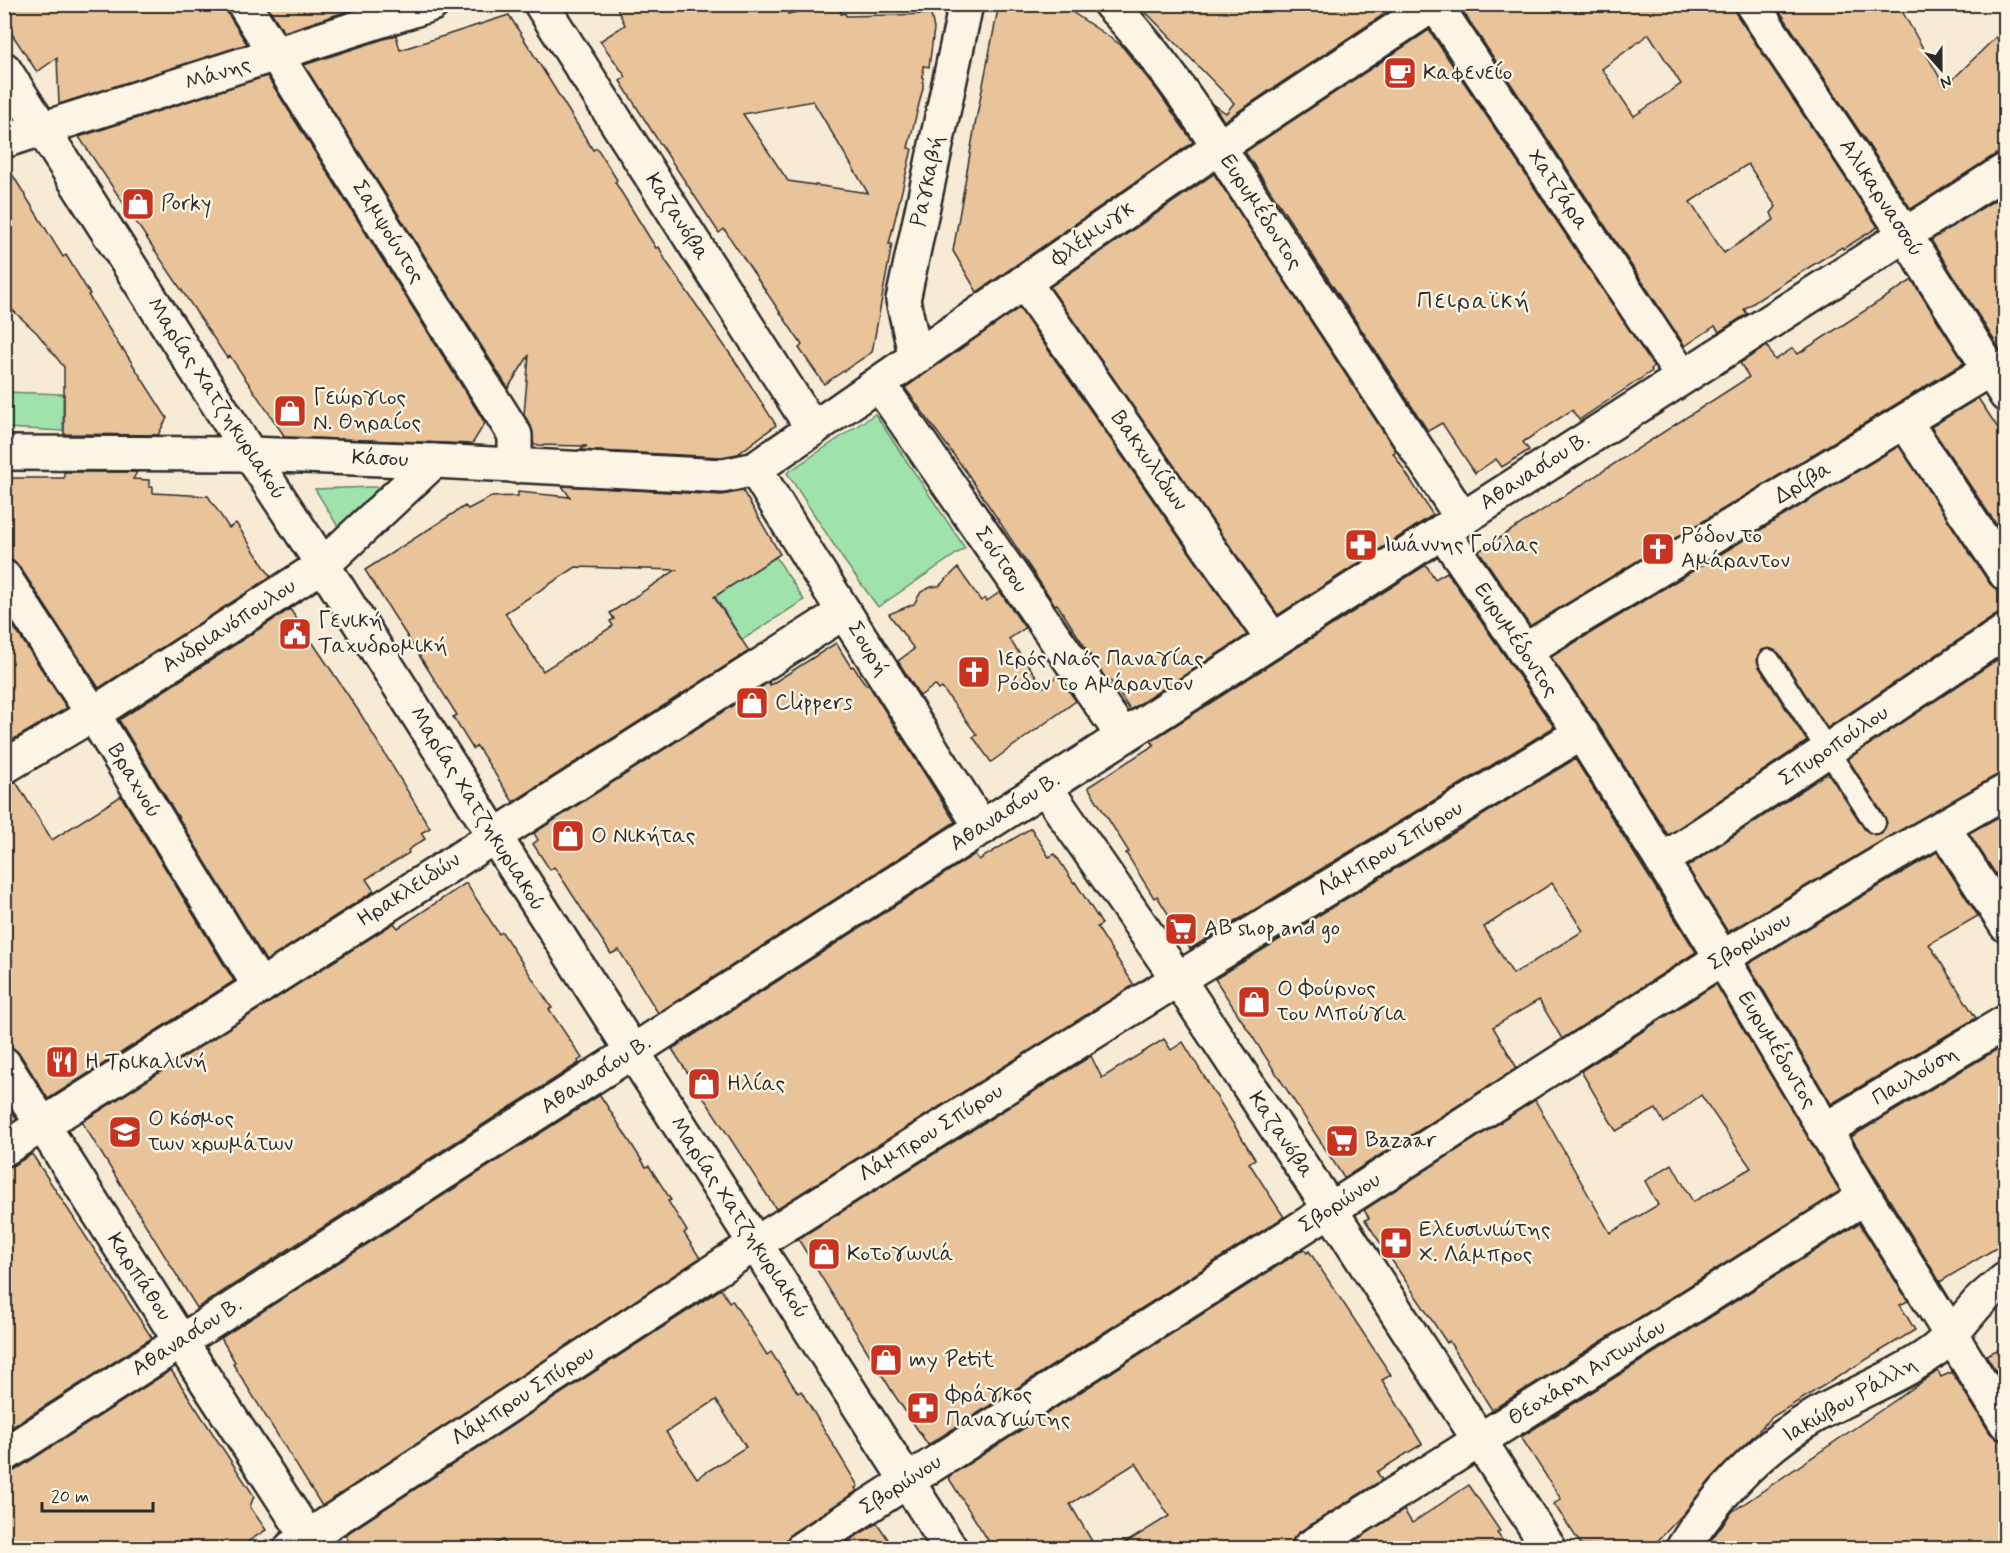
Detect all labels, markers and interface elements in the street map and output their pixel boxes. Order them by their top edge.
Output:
north arrow [1911,39,1971,99]
street label: Μάνης [182,50,254,98]
cafe icon: Καφενείο [1382,55,1418,91]
place label: Καφενείο [1423,59,1512,87]
text: N [1937,70,1955,93]
street label: Ραγκαβή [905,133,951,229]
street label: Αλικαρνασσού [1832,134,1930,262]
street label: Χατζάρα [1521,144,1595,236]
street label: Ευρυμέδοντος [1213,148,1310,275]
street label: Καζανόβα [638,168,716,266]
street label: Σαμψούντος [345,175,431,289]
shop icon: Porky [120,186,156,222]
place label: Porky [161,190,211,218]
street label: Φλέμινγκ [1045,194,1140,273]
district label: Πειραϊκή [1417,286,1531,317]
street label: Μαρίας Χατζηκυριακού [140,292,292,506]
place label: Γεώργιος Ν. Θηραίος [313,384,421,437]
shop icon: Γεώργιος Ν. Θηραίος [272,393,308,429]
street label: Βακχυλίδων [1104,405,1194,517]
street label: Αθανασίου Β. [1475,425,1595,517]
street label: Κάσου [351,444,409,474]
street label: Δρίβα [1769,455,1837,511]
street label: Σούτσου [968,521,1034,599]
place label: Ρόδον το Αμάραντον [1681,522,1790,575]
pharmacy icon: Ιωάννης Γούλας [1343,527,1379,563]
place label: Ιωάννης Γούλας [1384,531,1539,559]
church icon: Ρόδον το Αμάραντον [1640,531,1676,567]
street label: Ανδριανόπουλου [157,572,301,680]
street label: Ευρυμέδοντος [1467,577,1565,703]
place label: Γενική Ταχυδρομική [318,607,448,660]
public building icon: Γενική Ταχυδρομική [277,616,313,652]
street label: Σουρή [840,616,896,682]
place label: Ιερός Ναός Παναγίας Ρόδον το Αμάραντον [997,645,1204,698]
church icon: Ιερός Ναός Παναγίας Ρόδον το Αμάραντον [956,654,992,690]
shop icon: Clippers [734,685,770,721]
place label: Clippers [775,689,853,717]
street label: Σπυροπούλου [1774,699,1894,793]
street label: Μαρίας Χατζηκυριακού [403,702,551,916]
street label: Βραχνού [101,738,167,824]
street label: Αθανασίου Β. [945,766,1065,858]
street label: Λάμπρου Σπύρου [1312,794,1468,904]
shop icon: Ο Νικήτας [550,818,586,854]
place label: Ο Νικήτας [591,822,696,850]
street label: Ηρακλειδών [352,846,466,934]
street label: Σβορώνου [1703,906,1797,978]
supermarket icon: AB shop and go [1163,911,1199,947]
place label: AB shop and go [1204,915,1340,944]
place label: Ο Φούρνος του Μπούγια [1276,975,1407,1028]
shop icon: Ο Φούρνος του Μπούγια [1236,984,1272,1020]
street label: Ευρυμέδοντος [1731,986,1824,1114]
street label: Αθανασίου Β. [536,1029,656,1121]
street label: Παυλούση [1867,1039,1963,1113]
restaurant icon: Η Τρικαλινή [44,1044,80,1080]
place label: Η Τρικαλινή [85,1048,207,1076]
shop icon: Ηλίας [686,1066,722,1102]
place label: Ηλίας [727,1070,785,1098]
street label: Λάμπρου Σπύρου [853,1077,1009,1189]
street label: Καζανόβα [1242,1086,1320,1184]
place label: Ο κόσμος των χρωμάτων [147,1105,293,1158]
street label: Μαρίας Χατζηκυριακού [663,1111,815,1325]
school or university icon: Ο κόσμος των χρωμάτων [107,1114,143,1150]
supermarket icon: Bazaar [1324,1123,1360,1159]
place label: Bazaar [1365,1127,1437,1155]
street label: Σβορώνου [1294,1166,1386,1240]
place label: Ελευσινιώτης Χ. Λάμπρος [1419,1216,1551,1269]
pharmacy icon: Ελευσινιώτης Χ. Λάμπρος [1378,1225,1414,1261]
street label: Καρπάθου [100,1228,178,1327]
shop icon: Κοτογωνιά [806,1236,842,1272]
place label: Κοτογωνιά [847,1240,953,1268]
street label: Αθανασίου Β. [127,1291,247,1383]
street label: Θεοχάρη Αντωνίου [1503,1313,1671,1433]
street label: Λάμπρου Σπύρου [446,1339,600,1453]
shop icon: my Petit [868,1342,904,1378]
place label: my Petit [909,1346,994,1374]
street label: Ιακώβου Ράλλη [1778,1350,1922,1450]
place label: Φράγκος Παναγιώτης [945,1381,1070,1434]
pharmacy icon: Φράγκος Παναγιώτης [905,1390,941,1426]
street label: Σβορώνου [855,1448,947,1522]
scale bar [42,1475,153,1513]
text: 20 m [51,1485,89,1509]

